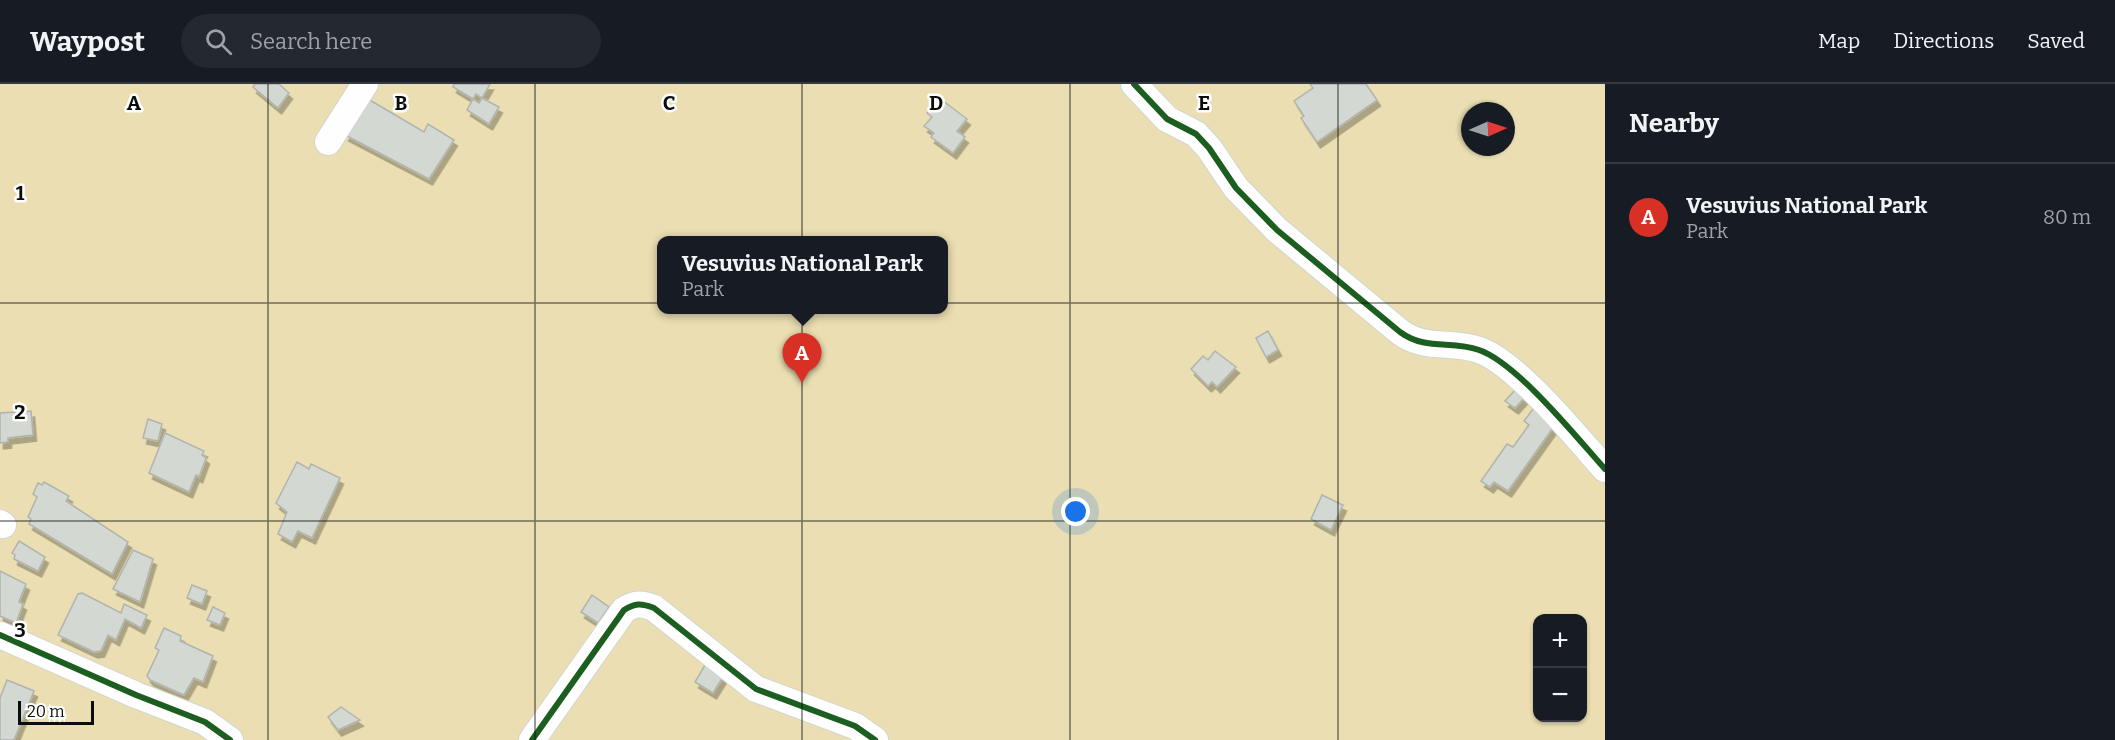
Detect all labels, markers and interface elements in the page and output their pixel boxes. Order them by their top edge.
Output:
search box [181,14,601,68]
text: Waypost [30,25,145,58]
icon: search [202,25,235,58]
text: Search here [250,28,372,55]
text: Map [1818,28,1860,54]
text: Directions [1893,28,1994,54]
text: Saved [2027,28,2085,54]
text: A [127,91,142,115]
text: B [395,91,408,115]
text: C [663,91,675,115]
text: D [929,91,943,115]
text: E [1198,91,1210,115]
north arrow [1461,102,1515,156]
text: Nearby [1629,108,1719,139]
text: 1 [16,181,25,205]
text: Vesuvius National Park [1686,192,1927,219]
text: A [1641,205,1656,229]
text: 80 m [2043,205,2091,229]
text: Park [1686,219,1728,243]
popup [657,236,948,314]
text: Vesuvius National Park [682,250,923,277]
text: Park [682,277,724,301]
pin: A [782,334,822,383]
text: 2 [14,400,26,424]
your location [1061,497,1090,526]
map controls [1533,614,1587,722]
button: + [1533,614,1587,668]
text: 3 [14,618,26,642]
button: − [1533,668,1587,722]
scale bar [18,698,94,726]
text: 20 m [27,702,64,721]

